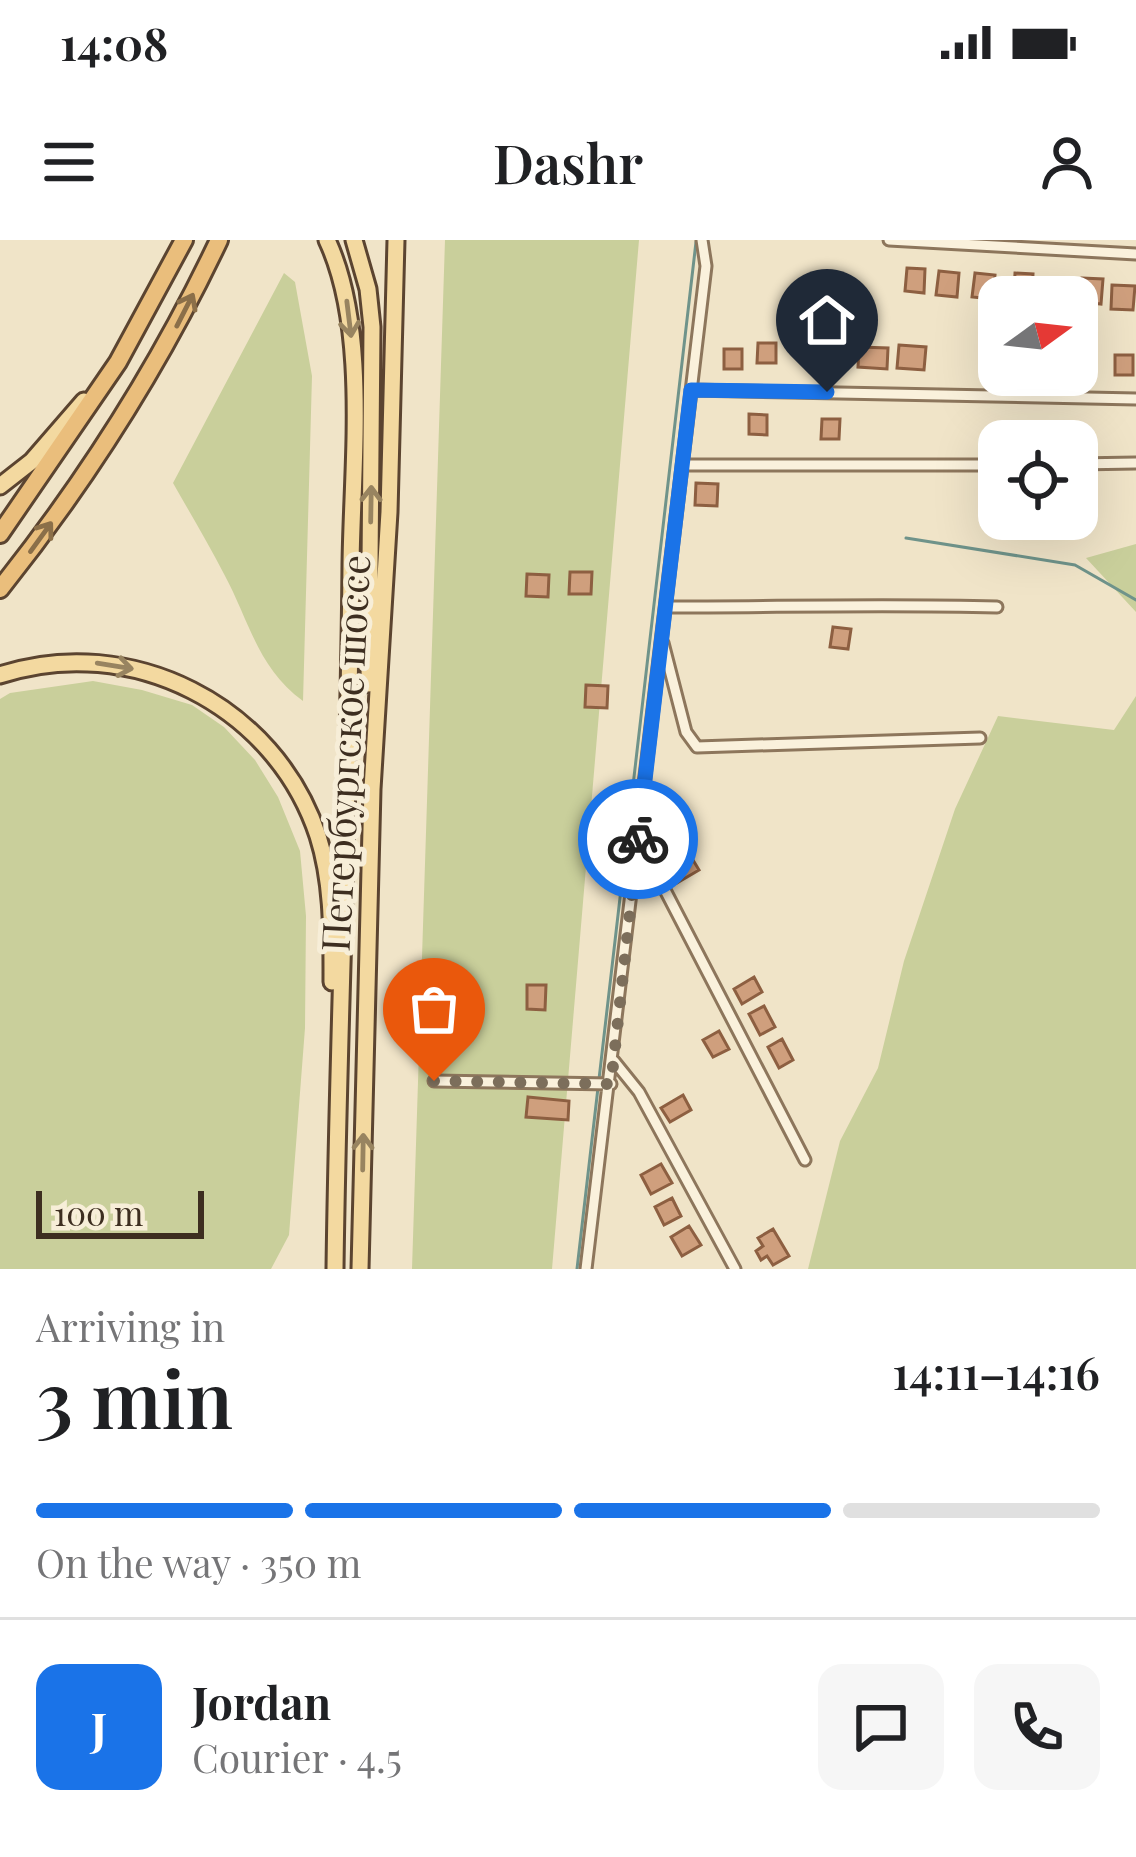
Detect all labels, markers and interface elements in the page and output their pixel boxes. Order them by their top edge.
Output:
text: 14:08 [60,12,168,72]
text: Dashr [493,126,643,198]
icon: menu [36,129,102,195]
icon: person [1034,129,1100,195]
pin [776,269,878,392]
north arrow [978,276,1098,396]
map controls [978,276,1098,540]
icon: home [794,287,860,353]
one-way arrow [174,292,197,328]
one-way arrow [339,299,361,338]
button: locate [978,420,1098,540]
one-way arrow [359,485,382,524]
one-way arrow [27,521,53,554]
street label: Петербургское шоссе [308,553,380,953]
one-way arrow [95,655,134,678]
courier [578,779,698,899]
icon: bike [605,806,671,872]
pin [383,958,485,1081]
icon: bag [401,976,467,1042]
one-way arrow [351,1133,374,1172]
scale bar [36,1185,204,1238]
text: 100 m [54,1190,143,1234]
text: Arriving in [36,1300,225,1352]
text: 14:11–14:16 [892,1341,1100,1401]
text: 3 min [36,1345,233,1449]
text: On the way · 350 m [36,1536,361,1588]
button: chat [818,1664,944,1790]
button: phone [974,1664,1100,1790]
text: Jordan [192,1671,331,1731]
text: J [91,1697,107,1757]
text: Courier · 4.5 [192,1731,402,1783]

